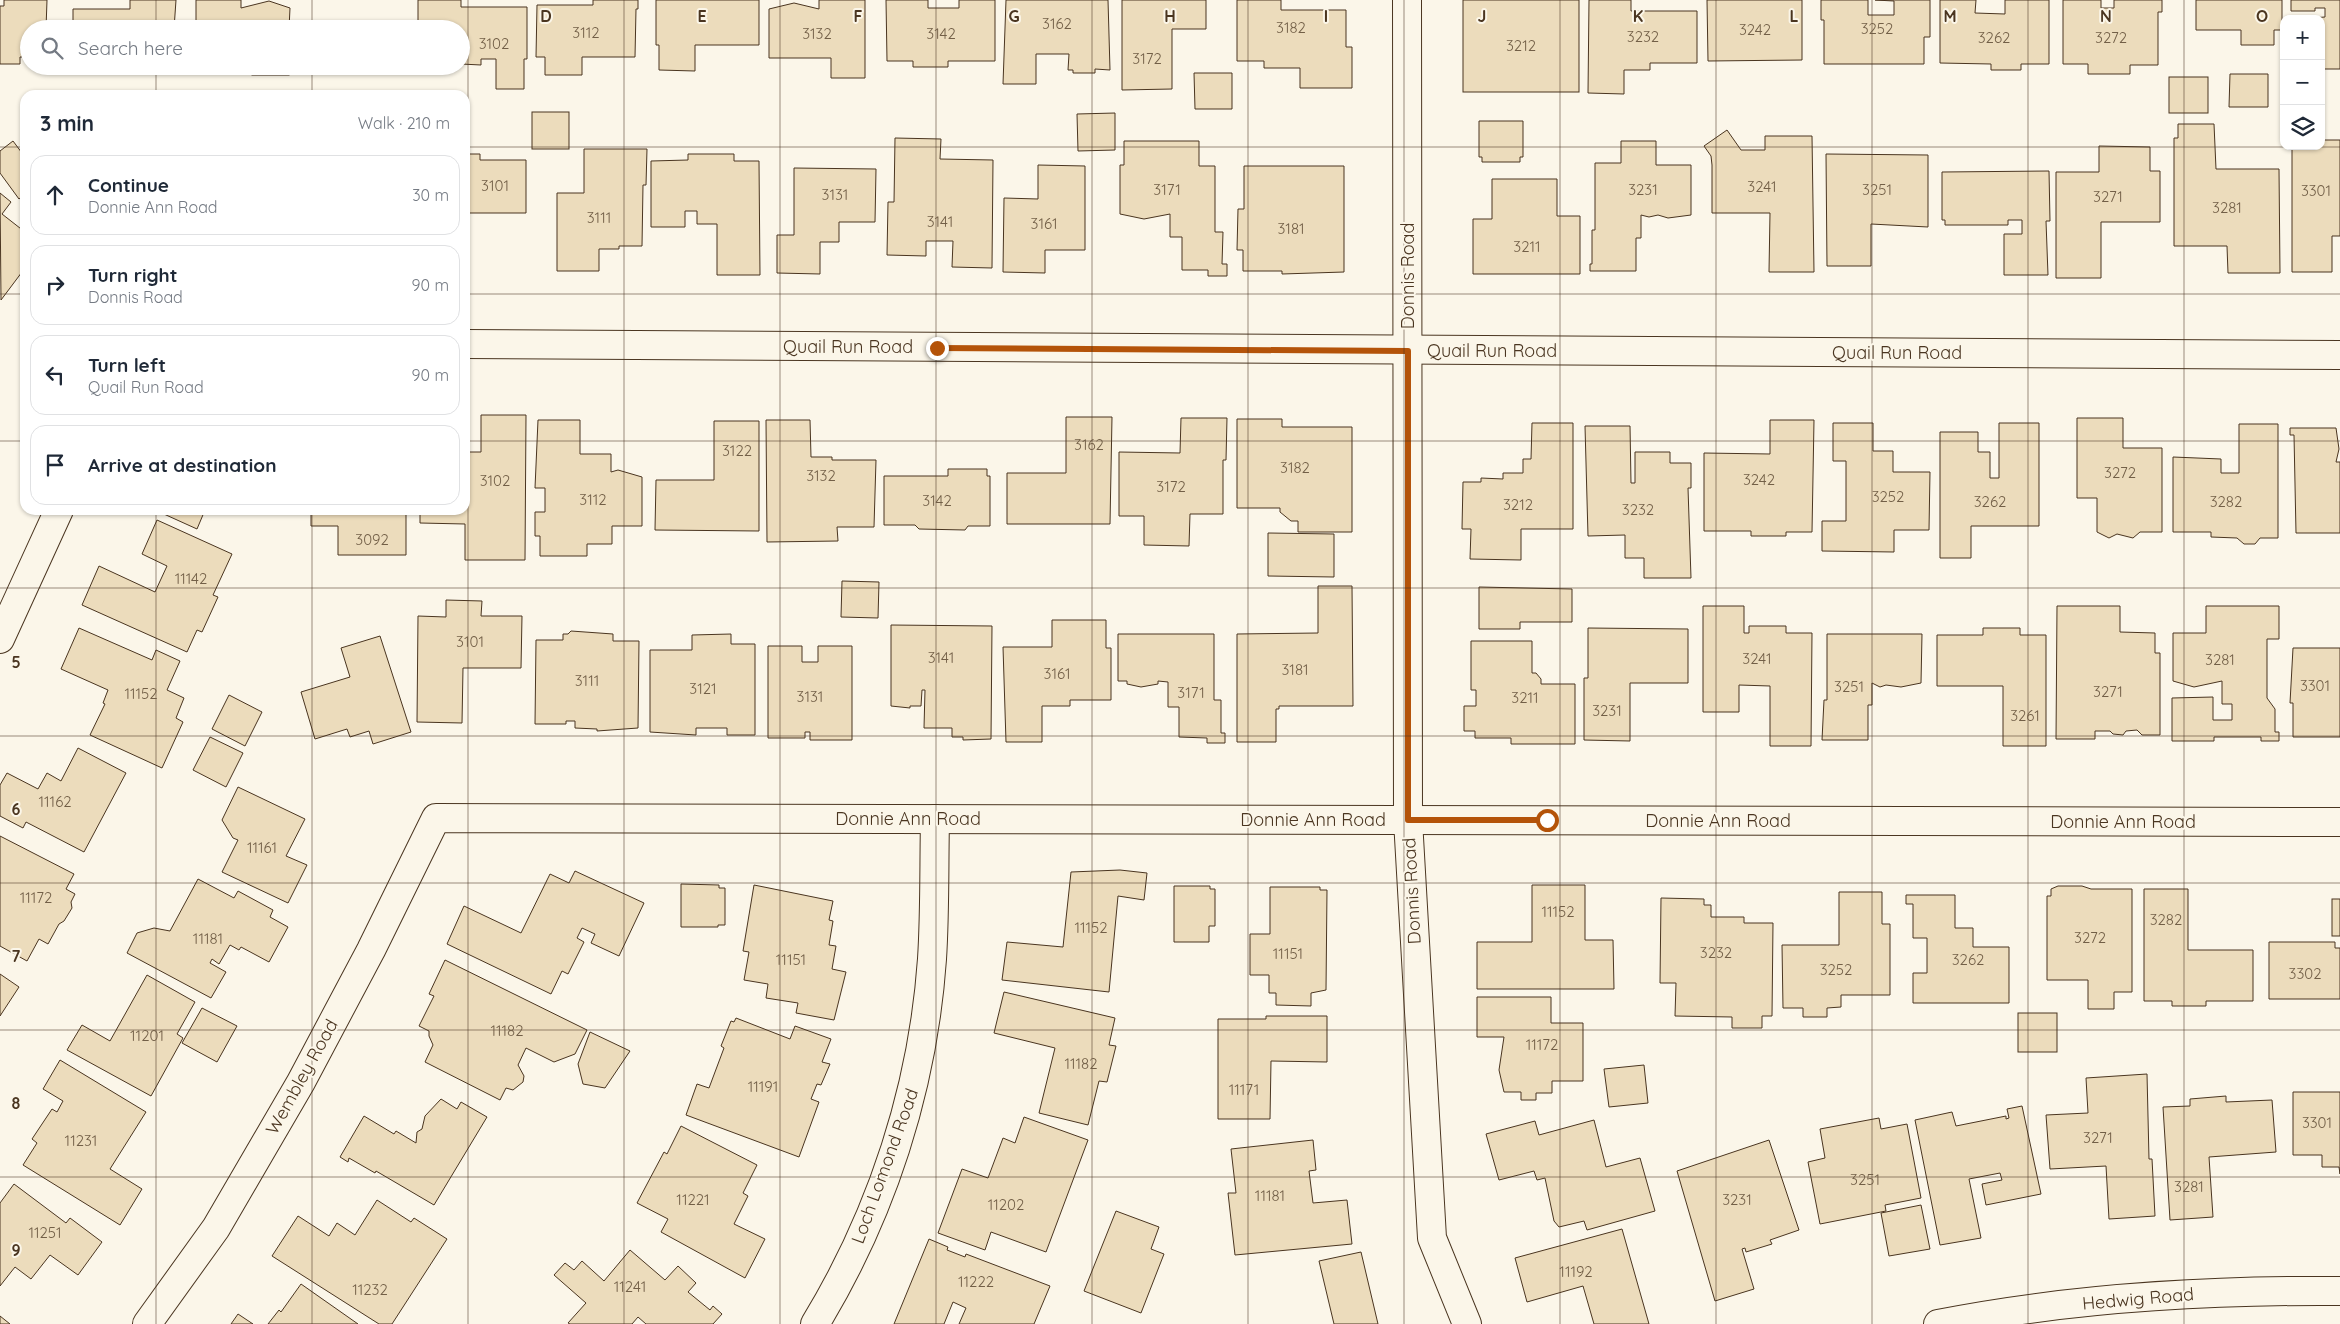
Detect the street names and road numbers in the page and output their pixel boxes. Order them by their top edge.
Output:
street label: Donnis Road [1396,223,1419,329]
street label: Quail Run Road [783,335,913,358]
street label: Quail Run Road [1427,339,1557,362]
street label: Quail Run Road [1832,341,1962,364]
street label: Donnie Ann Road [835,807,981,830]
street label: Donnie Ann Road [1240,808,1386,831]
street label: Donnie Ann Road [1645,809,1791,832]
street label: Donnie Ann Road [2050,810,2196,833]
street label: Donnis Road [1397,837,1426,945]
street label: Wembley Road [260,1015,343,1139]
street label: Loch Lomond Road [846,1085,923,1247]
street label: Hedwig Road [2081,1282,2195,1315]

